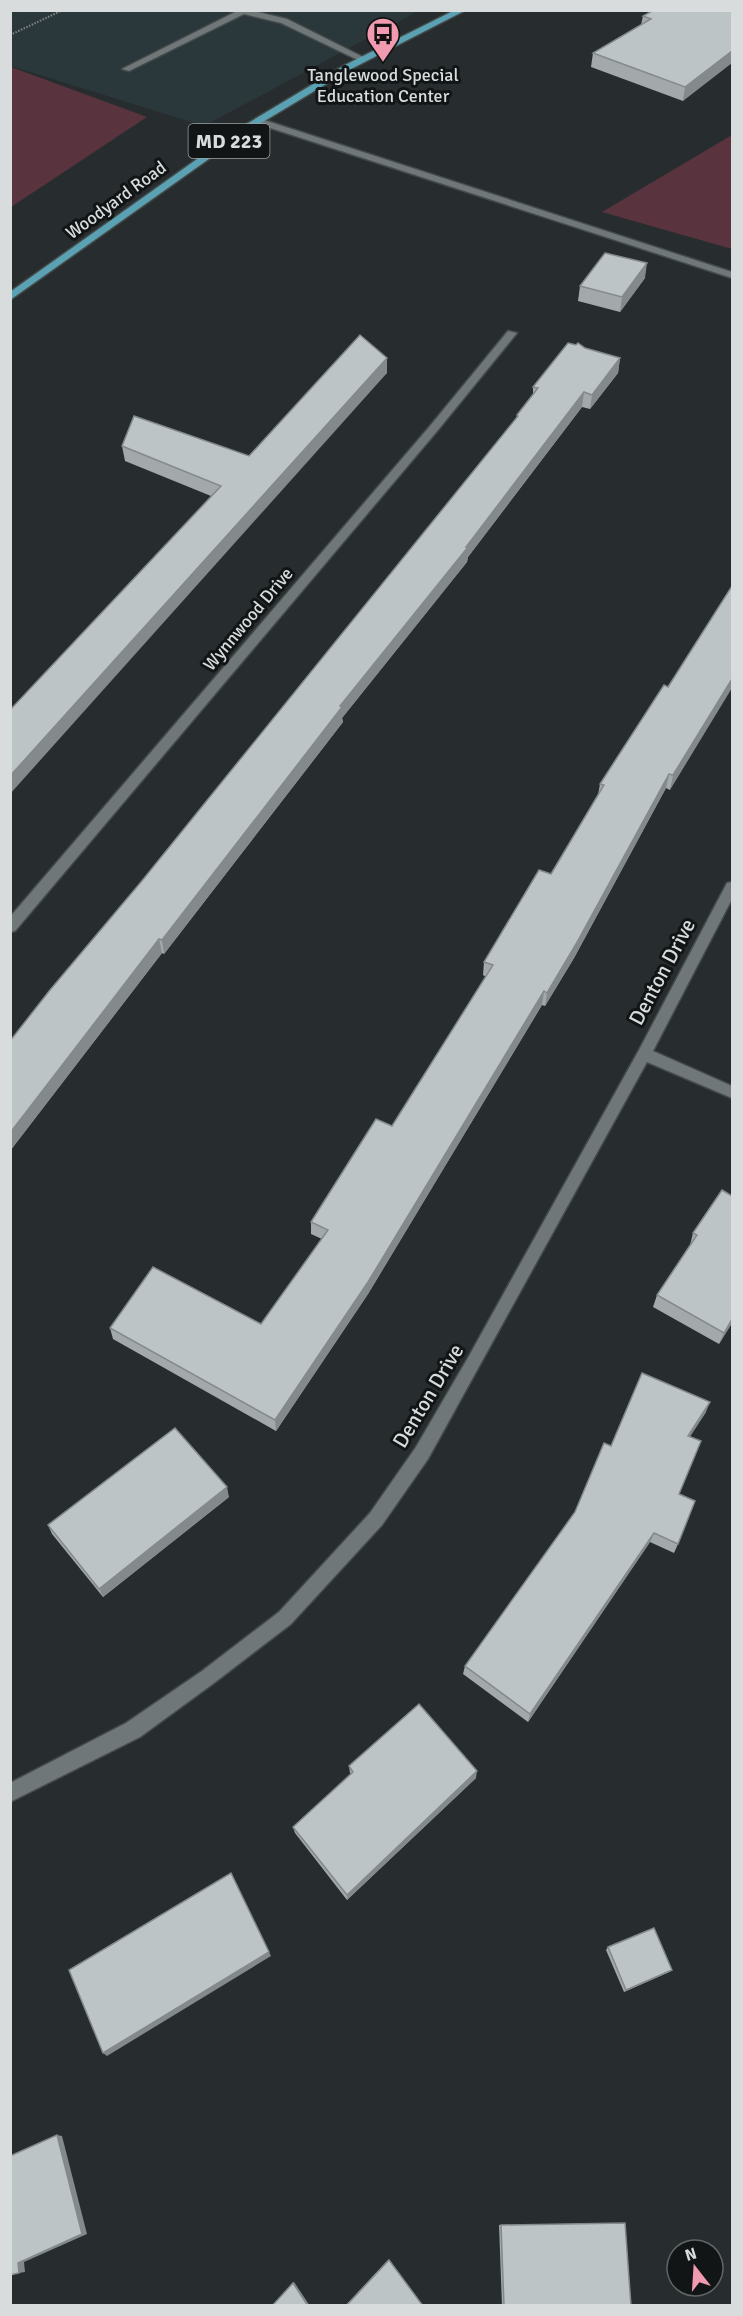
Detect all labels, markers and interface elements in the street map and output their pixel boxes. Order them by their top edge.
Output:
bus stop icon: Tanglewood Special Education Center [365,16,401,63]
place label: Tanglewood Special Education Center [307,64,459,107]
road number: MD 223 [188,124,270,158]
street label: Woodyard Road [62,156,170,244]
street label: Wynnwood Drive [198,563,298,675]
street label: Denton Drive [623,914,701,1030]
street label: Denton Drive [387,1339,469,1453]
north arrow [665,2238,725,2298]
text: N [683,2243,699,2266]

